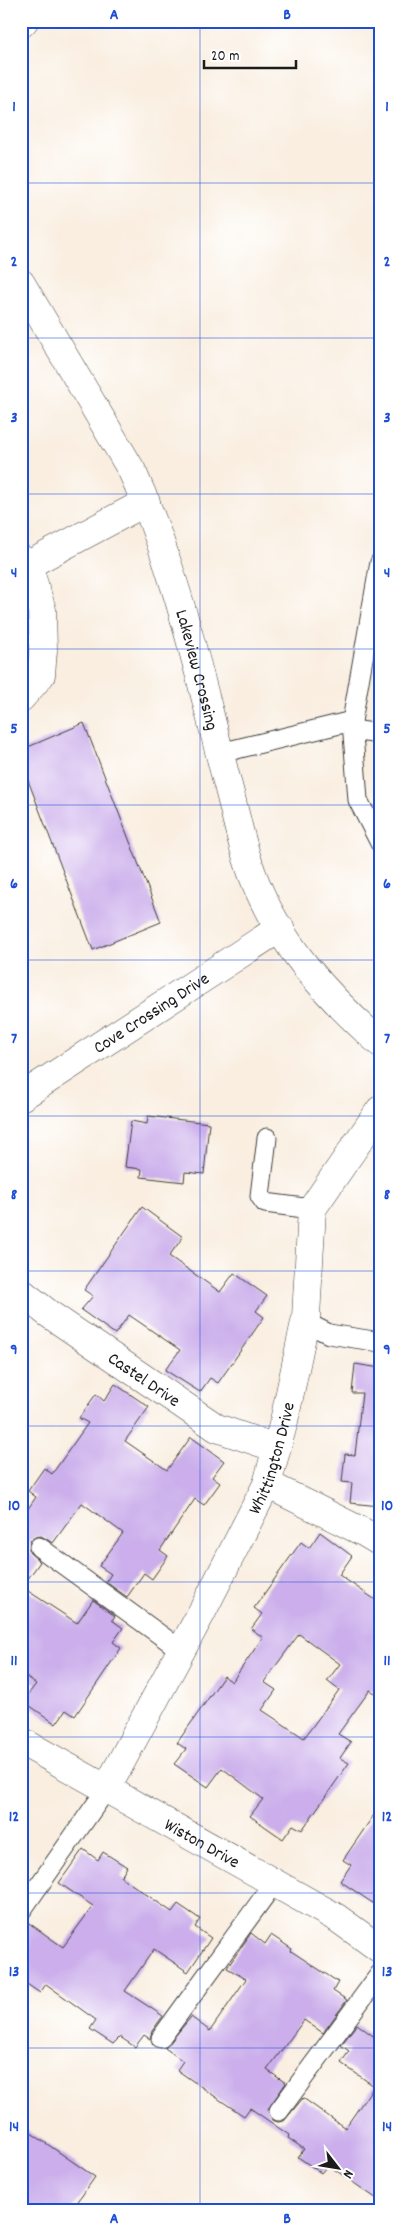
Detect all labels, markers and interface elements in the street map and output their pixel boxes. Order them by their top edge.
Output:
text: A [110,4,119,27]
text: B [283,4,291,27]
scale bar [204,38,296,70]
text: 20 m [211,46,239,68]
text: 1 [12,96,16,119]
text: 1 [385,96,389,119]
text: 2 [11,251,18,274]
text: 2 [384,251,391,274]
text: 3 [10,407,18,430]
text: 3 [383,407,391,430]
text: 4 [11,562,17,585]
text: 4 [384,562,390,585]
street label: Lakeview Crossing [167,607,223,734]
text: 5 [10,718,18,741]
text: 5 [383,718,391,741]
text: 6 [10,873,18,896]
text: 6 [383,873,391,896]
street label: Cove Crossing Drive [89,967,215,1061]
text: 7 [11,1028,17,1051]
text: 7 [384,1028,390,1051]
text: 8 [11,1184,18,1207]
text: 8 [384,1184,391,1207]
text: 9 [10,1339,18,1362]
text: 9 [383,1339,391,1362]
street label: Castel Drive [102,1347,184,1414]
street label: Whittington Drive [244,1400,303,1519]
text: 10 [8,1495,20,1518]
text: 10 [381,1495,393,1518]
text: 11 [10,1650,18,1673]
text: 11 [383,1650,391,1673]
text: 12 [9,1806,19,1829]
text: 12 [382,1806,392,1829]
street label: Wiston Drive [159,1814,244,1876]
text: 13 [9,1961,19,1984]
text: 13 [382,1961,392,1984]
text: 14 [9,2116,19,2139]
text: 14 [382,2116,392,2139]
north arrow [314,2144,364,2194]
text: N [337,2166,358,2182]
text: A [110,2208,119,2231]
text: B [283,2208,291,2231]

